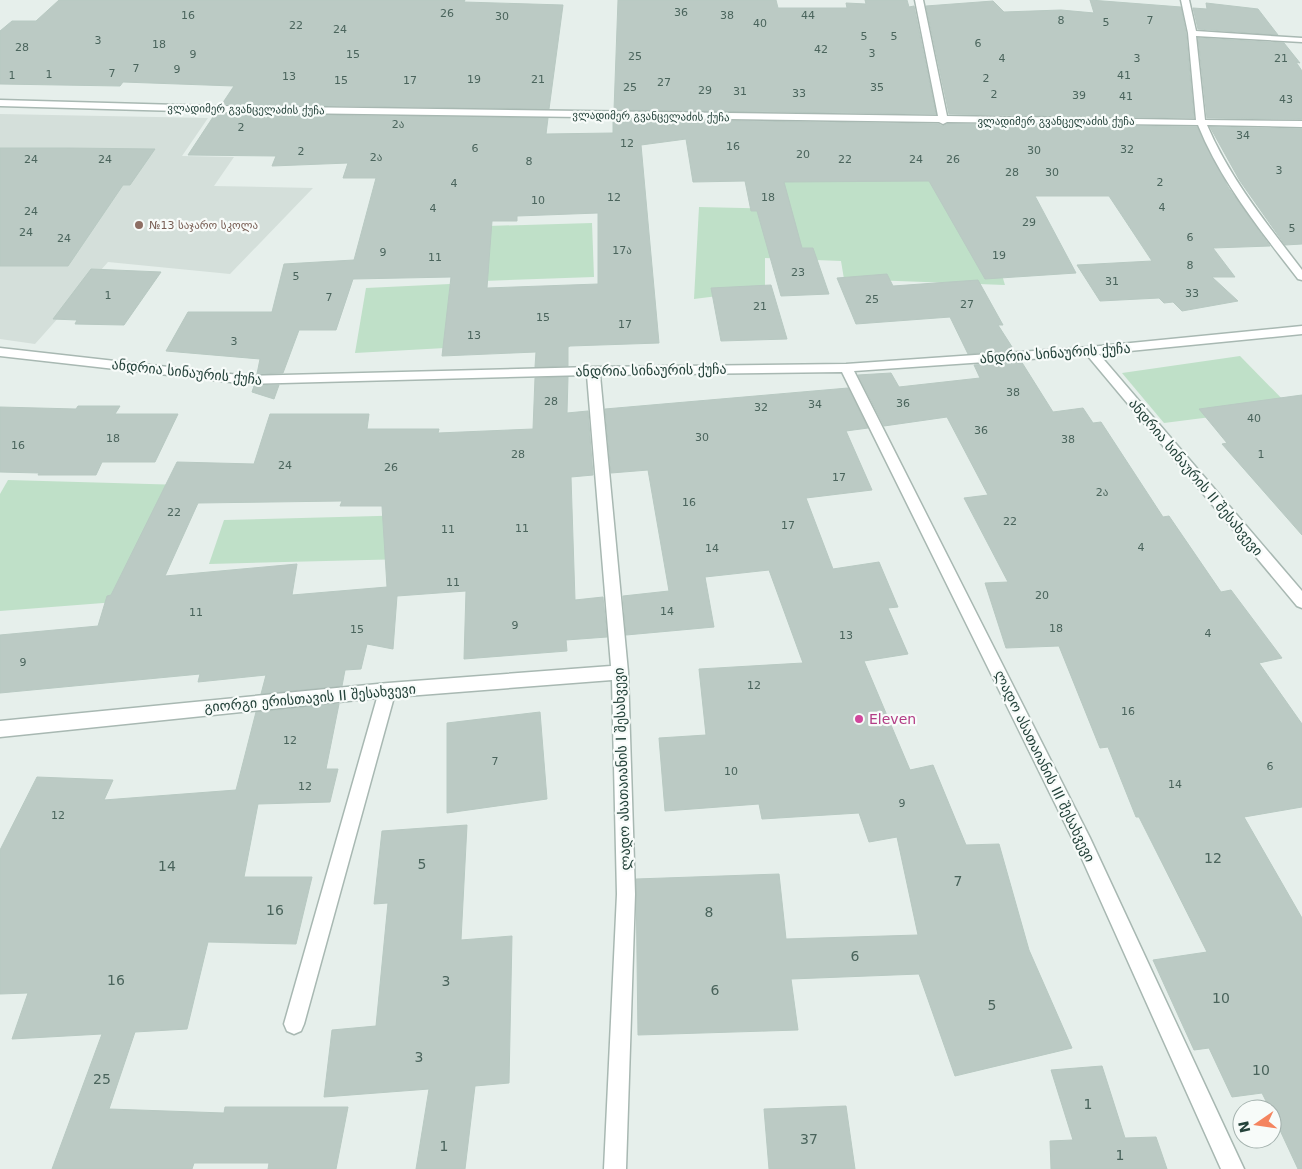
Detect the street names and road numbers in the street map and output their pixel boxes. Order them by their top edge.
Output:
street label: ვლადიმერ გვანცელაძის ქუჩა [167,102,325,117]
street label: ვლადიმერ გვანცელაძის ქუჩა [572,109,730,124]
street label: ვლადიმერ გვანცელაძის ქუჩა [977,115,1135,128]
street label: ანდრია სინაურის ქუჩა [979,340,1131,366]
street label: ანდრია სინაურის ქუჩა [111,356,263,388]
street label: ანდრია სინაურის ქუჩა [575,361,727,379]
street label: ანდრია სინაურის II შესახვევი [1126,395,1266,559]
street label: ლადო ასათაიანის I შესახვევი [610,667,634,871]
street label: ლადო ასათაიანის III შესახვევი [992,668,1098,864]
street label: გიორგი ერისთავის II შესახვევი [204,681,416,715]

